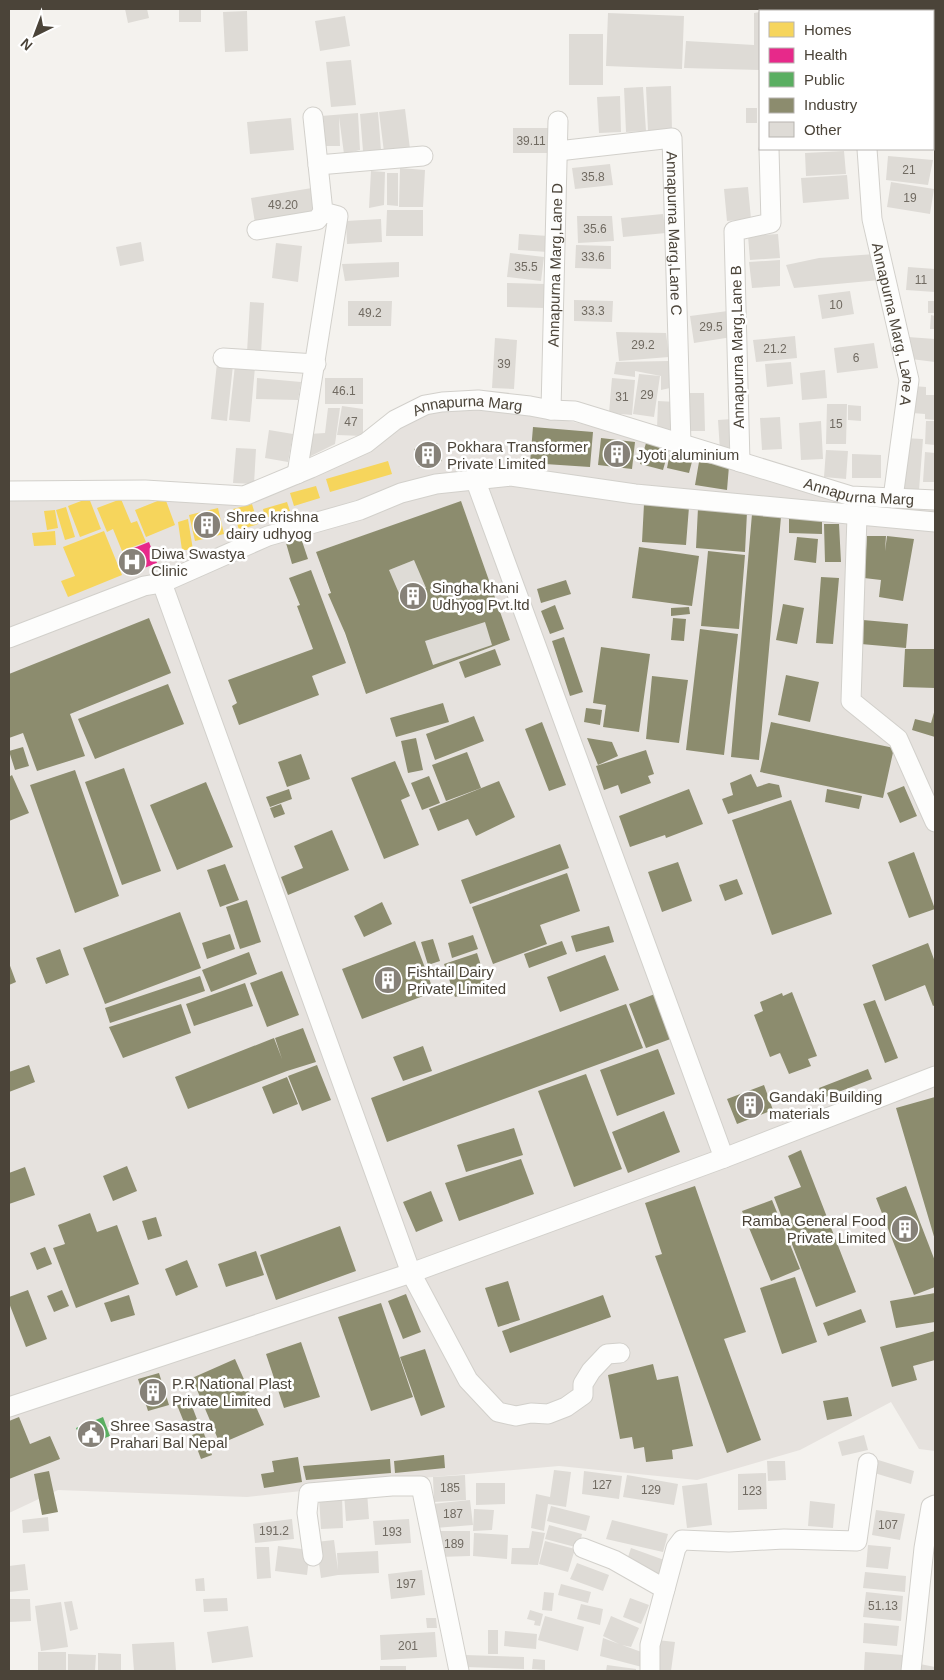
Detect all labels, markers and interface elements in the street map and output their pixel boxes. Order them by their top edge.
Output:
north arrow [10,10,60,60]
legend [759,10,934,150]
text: Homes [804,21,852,38]
text: N [17,35,35,54]
text: Health [804,46,847,63]
text: Public [804,71,845,88]
text: Industry [804,96,858,113]
text: Other [804,121,842,138]
house number: 39.11 [516,134,546,148]
street label: Annapurna Marg,Lane C [664,151,686,316]
house number: 21 [902,163,916,177]
house number: 35.8 [581,170,605,184]
street label: Annapurna Marg,Lane D [544,183,565,347]
house number: 19 [903,191,917,205]
house number: 49.20 [268,198,298,212]
house number: 35.6 [583,222,607,236]
street label: Annapurna Marg, Lane A [869,241,918,407]
house number: 33.6 [581,250,605,264]
house number: 35.5 [514,260,538,274]
street label: Annapurna Marg,Lane B [727,265,747,429]
house number: 11 [915,273,928,287]
house number: 10 [829,298,843,312]
house number: 33.3 [581,304,605,318]
house number: 49.2 [358,306,382,320]
house number: 29.5 [699,320,723,334]
house number: 29.2 [631,338,655,352]
house number: 21.2 [763,342,787,356]
house number: 6 [853,351,860,365]
house number: 39 [497,357,511,371]
house number: 46.1 [332,384,356,398]
house number: 29 [640,388,654,402]
house number: 31 [615,390,629,404]
street label: Annapurna Marg [409,391,523,419]
house number: 47 [344,415,358,429]
house number: 15 [829,417,843,431]
place label: Pokhara Transformer Private Limited [447,438,588,472]
building icon: Jyoti aluminium [602,439,632,469]
building icon: Pokhara Transformer Private Limited [413,440,443,470]
place label: Jyoti aluminium [636,446,739,463]
street label: Annapurna Marg [802,474,915,507]
place label: Shree krishna dairy udhyog [226,508,319,542]
building icon: Shree krishna dairy udhyog [192,510,222,540]
place label: Diwa Swastya Clinic [151,545,246,579]
hospital icon: Diwa Swastya Clinic [117,547,147,577]
place label: Singha khani Udhyog Pvt.ltd [432,579,530,613]
building icon: Singha khani Udhyog Pvt.ltd [398,581,428,611]
place label: Fishtail Dairy Private Limited [407,963,506,997]
building icon: Fishtail Dairy Private Limited [373,965,403,995]
place label: Gandaki Building materials [769,1088,882,1122]
building icon: Gandaki Building materials [735,1090,765,1120]
place label: Ramba General Food Private Limited [742,1212,886,1246]
building icon: Ramba General Food Private Limited [890,1214,920,1244]
place label: P.R National Plast Private Limited [172,1375,293,1409]
building icon: P.R National Plast Private Limited [138,1377,168,1407]
place label: Shree Sasastra Prahari Bal Nepal [110,1417,228,1451]
public building icon: Shree Sasastra Prahari Bal Nepal [76,1419,106,1449]
house number: 127 [592,1478,612,1492]
house number: 185 [440,1481,460,1495]
house number: 129 [641,1483,661,1497]
house number: 123 [742,1484,762,1498]
house number: 187 [443,1507,463,1521]
house number: 107 [878,1518,898,1532]
house number: 191.2 [259,1524,289,1538]
house number: 193 [382,1525,402,1539]
house number: 189 [444,1537,464,1551]
house number: 197 [396,1577,416,1591]
house number: 51.13 [868,1599,898,1613]
house number: 201 [398,1639,418,1653]

